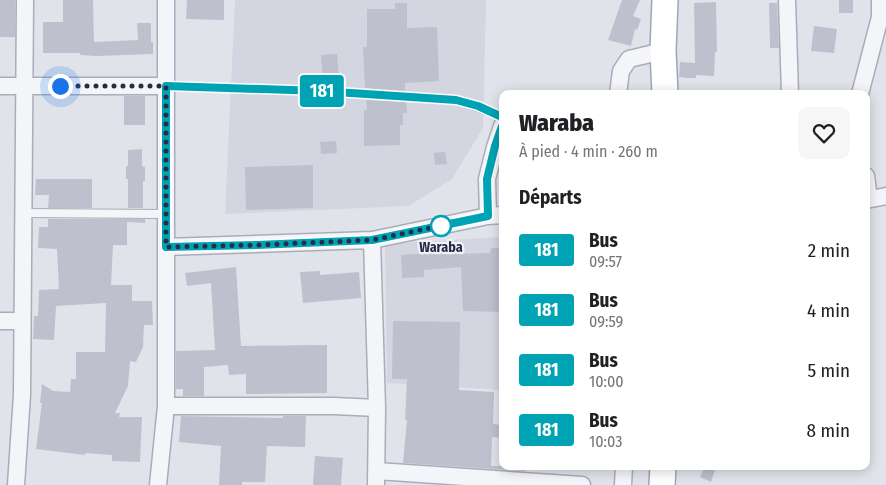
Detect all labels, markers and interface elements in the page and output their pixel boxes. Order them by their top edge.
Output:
your location [48,74,73,99]
line badge: 181 [293,75,351,107]
text: 181 [310,80,334,102]
button: heart [798,107,850,159]
text: Waraba [519,109,594,137]
text: À pied · 4 min · 260 m [519,142,658,161]
text: Départs [519,186,582,209]
marker: Waraba [430,215,452,237]
text: Bus [589,229,618,252]
place label: Waraba [419,239,463,256]
text: 181 [534,239,559,261]
text: 2 min [808,239,850,262]
text: 09:57 [589,252,622,271]
text: Bus [589,289,618,312]
text: 181 [534,299,559,321]
text: 4 min [807,299,850,322]
text: 09:59 [589,312,623,331]
text: Bus [589,349,618,372]
text: 181 [534,359,559,381]
text: 5 min [807,359,850,382]
text: 10:00 [589,372,624,391]
text: Bus [589,409,618,432]
text: 181 [534,419,559,441]
text: 8 min [807,419,850,442]
text: 10:03 [589,432,622,451]

